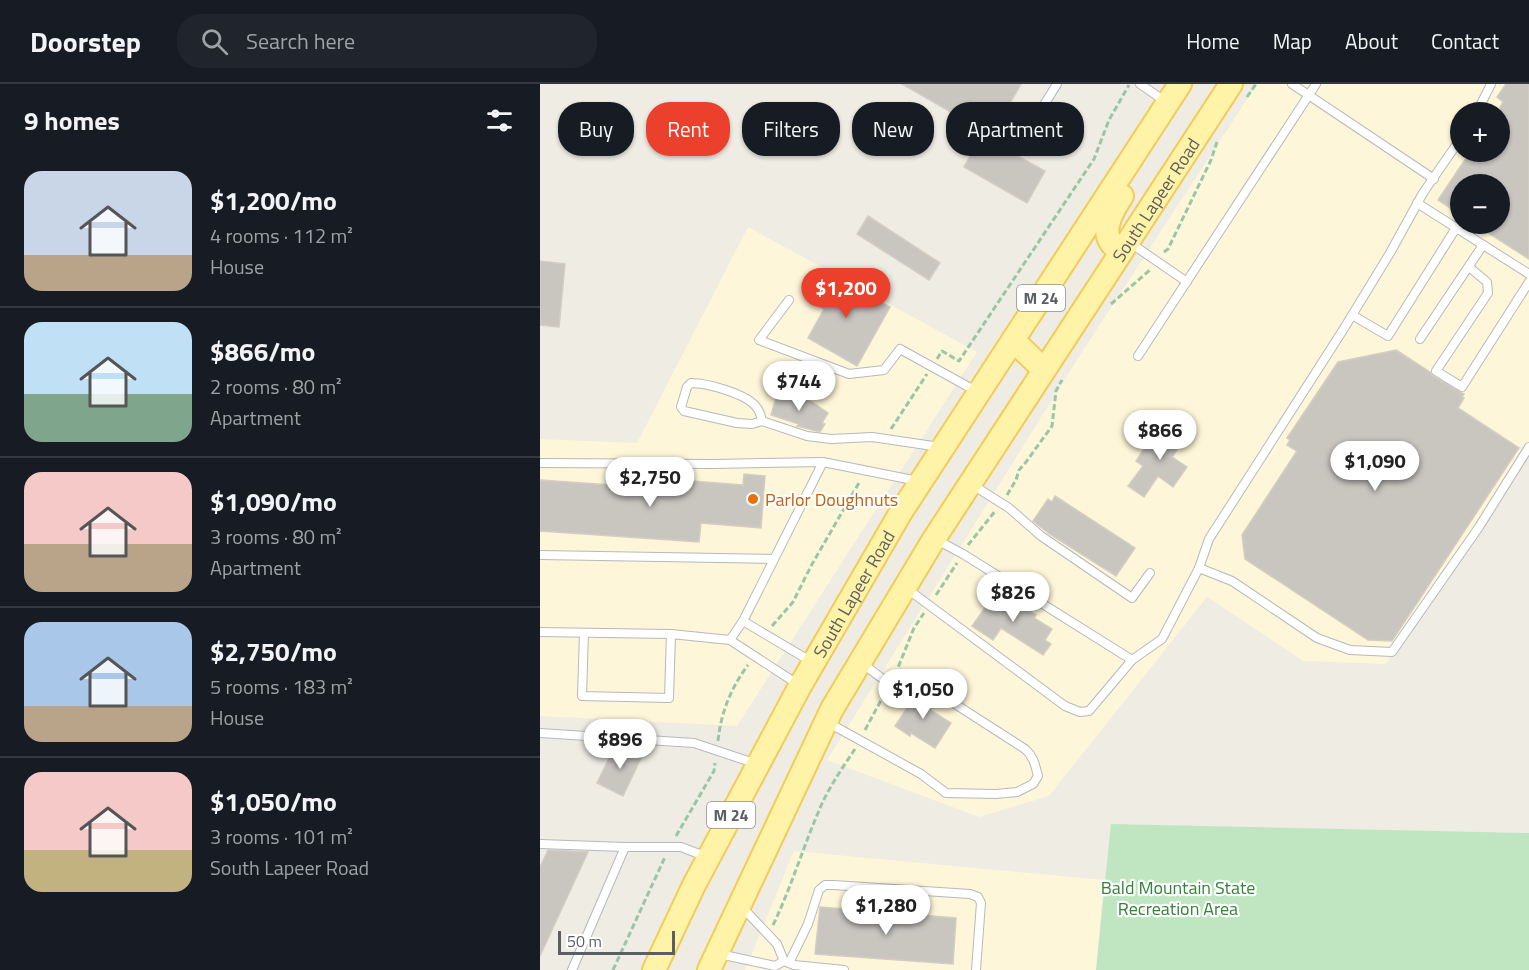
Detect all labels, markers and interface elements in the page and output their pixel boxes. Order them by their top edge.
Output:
search box [177,14,597,68]
text: Doorstep [30,20,141,63]
text: Search here [246,24,355,58]
icon: search [198,25,231,58]
text: Home [1186,25,1240,57]
text: Map [1273,25,1312,57]
text: About [1345,25,1398,57]
text: Contact [1431,25,1499,57]
text: 9 homes [24,101,120,140]
chip: Buy [558,102,634,156]
chip: Rent [646,102,730,156]
chip: Filters [742,102,840,156]
chip: New [852,102,934,156]
chip: Apartment [946,102,1084,156]
map controls [1450,102,1510,234]
button: + [1450,102,1510,162]
icon: filters [483,104,516,137]
street label: South Lapeer Road [1105,132,1206,267]
button: − [1450,174,1510,234]
text: $1,200/mo [210,181,337,220]
icon: home [72,195,144,267]
text: 4 rooms · 112 m² [210,220,353,251]
text: House [210,251,264,282]
pin: $1,200 [797,268,895,319]
text: $1,200 [815,272,877,303]
road number: M 24 [1017,285,1065,311]
text: $866/mo [210,332,315,371]
icon: home [72,346,144,418]
pin: $744 [763,361,835,412]
text: $744 [777,365,821,396]
text: 2 rooms · 80 m² [210,371,342,402]
text: Apartment [210,402,301,433]
pin: $866 [1124,410,1196,461]
text: $866 [1138,414,1182,445]
pin: $1,090 [1326,441,1424,492]
text: $1,090 [1344,445,1406,476]
pin: $2,750 [601,457,699,508]
text: $2,750 [619,461,681,492]
text: $1,090/mo [210,482,337,521]
place label: Parlor Doughnuts [765,486,898,513]
marker: Parlor Doughnuts [746,492,760,506]
icon: home [72,496,144,568]
text: 3 rooms · 80 m² [210,521,342,552]
street label: South Lapeer Road [806,525,901,663]
text: Apartment [210,552,301,583]
pin: $826 [977,572,1049,623]
text: $826 [991,576,1035,607]
text: $2,750/mo [210,632,337,671]
icon: home [72,646,144,718]
pin: $1,050 [874,669,972,720]
text: 5 rooms · 183 m² [210,671,353,702]
text: $1,050 [892,673,954,704]
text: House [210,702,264,733]
pin: $896 [584,719,656,770]
text: $896 [598,723,642,754]
text: $1,050/mo [210,782,337,821]
icon: home [72,796,144,868]
road number: M 24 [707,802,755,828]
text: 3 rooms · 101 m² [210,821,353,852]
text: South Lapeer Road [210,852,369,883]
park label: Bald Mountain State Recreation Area [1101,874,1255,922]
pin: $1,280 [837,885,935,936]
text: $1,280 [855,889,917,920]
scale bar [558,928,675,956]
text: 50 m [567,929,602,953]

